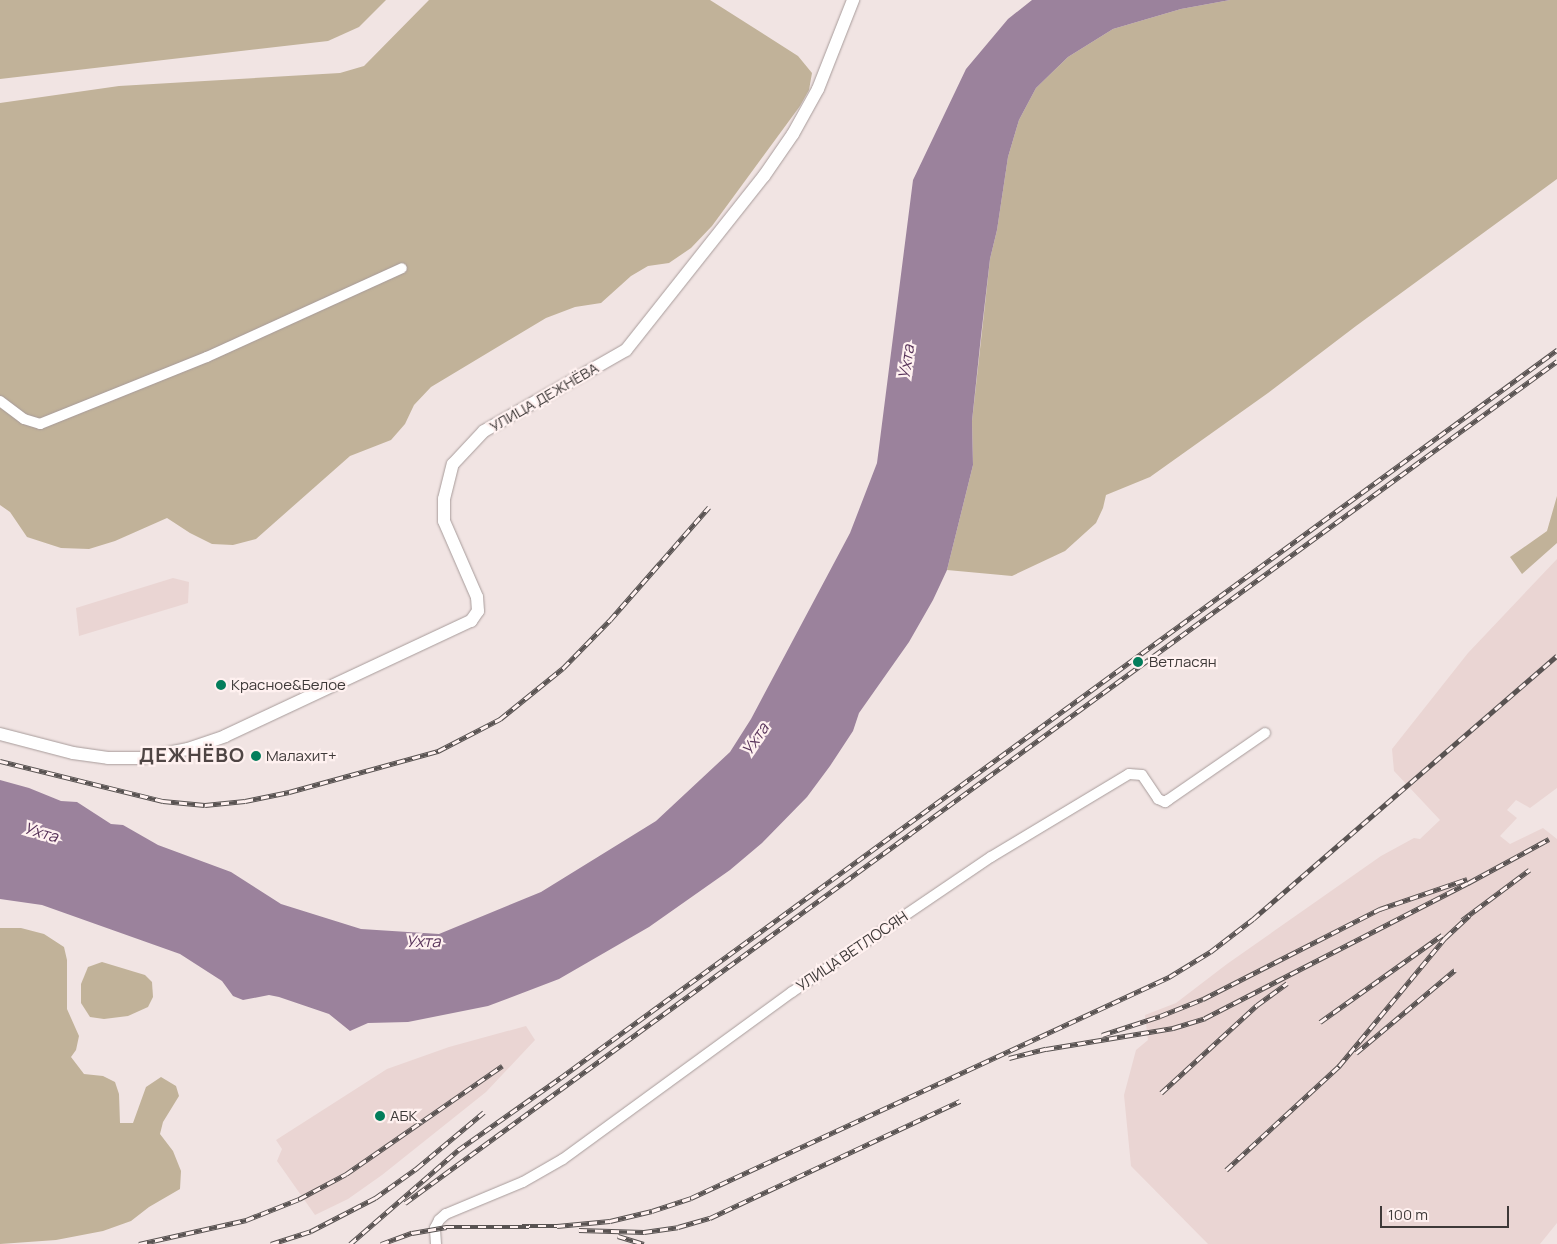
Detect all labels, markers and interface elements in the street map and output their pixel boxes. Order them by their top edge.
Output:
water label: Ухта [894,344,918,380]
street label: УЛИЦА ДЕЖНЁВА [486,359,602,435]
place label: Ветласян [1149,653,1217,671]
marker: Ветласян [1131,655,1145,669]
place label: Красное&Белое [231,676,346,694]
marker: Красное&Белое [215,679,227,691]
water label: Ухта [737,719,773,759]
district label: ДЕЖНЁВО [138,742,246,766]
place label: Малахит+ [266,747,337,765]
marker: Малахит+ [250,750,262,762]
water label: Ухта [22,818,60,846]
street label: УЛИЦА ВЕТЛОСЯН [793,907,911,995]
water label: Ухта [406,931,440,951]
place label: АБК [390,1107,417,1125]
marker: АБК [374,1110,386,1122]
scale bar [1382,1196,1511,1228]
text: 100 m [1388,1204,1428,1225]

